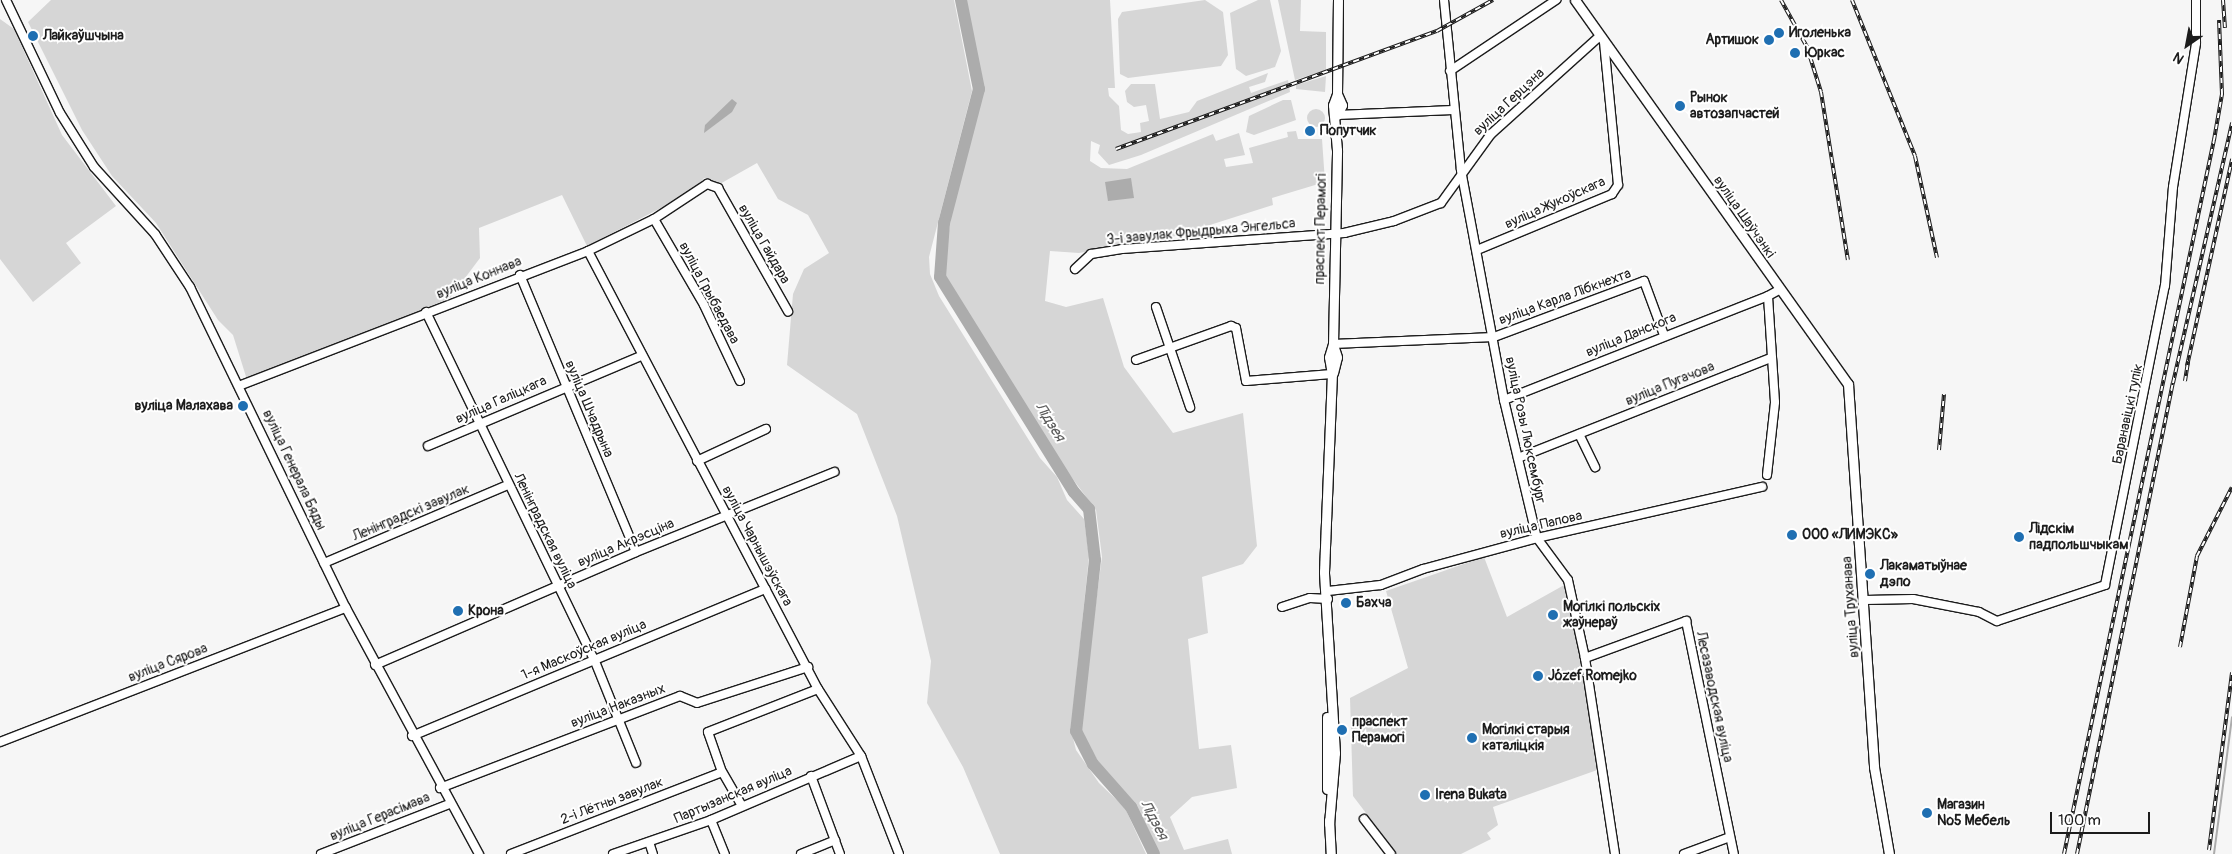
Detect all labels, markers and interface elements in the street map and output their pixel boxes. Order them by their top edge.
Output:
north arrow [2162,20,2212,70]
place label: Иголенька [1789,25,1851,41]
marker: Иголенька [1773,27,1785,39]
place label: Лайкаўшчына [43,28,124,44]
marker: Лайкаўшчына [27,30,39,42]
place label: Артишок [1705,32,1759,48]
marker: Артишок [1763,34,1775,46]
place label: Юркас [1805,45,1845,61]
marker: Юркас [1789,47,1801,59]
text: N [2170,48,2187,68]
street label: вуліца Герцэна [1470,65,1548,139]
place label: Рынок автозапчастей [1690,90,1779,122]
marker: Рынок автозапчастей [1674,100,1686,112]
place label: Попутчик [1320,123,1377,139]
marker: Попутчик [1304,125,1316,137]
street label: праспект Перамогі [1312,173,1330,285]
street label: вуліца Жукоўскага [1502,173,1608,233]
street label: вуліца Шаўчэнкі [1709,173,1779,261]
street label: вуліца Гайдара [734,201,794,287]
street label: 3-і завулак Фрыдрыха Энгельса [1106,215,1296,249]
street label: вуліца Грыбаедава [675,239,743,347]
street label: вуліца Коннава [434,253,524,303]
street label: вуліца Карла Лібкнехта [1496,265,1634,329]
street label: вуліца Данскога [1583,309,1679,361]
street label: вуліца Розы Люксембург [1501,355,1549,505]
street label: вуліца Шчадрына [561,358,617,460]
street label: вуліца Пугачова [1623,358,1717,410]
street label: Баранавіцкі тупік [2109,362,2147,466]
street label: вуліца Галіцкага [453,372,549,428]
place label: вуліца Малахава [135,398,233,414]
water label: Лідзея [1031,399,1069,445]
marker: вуліца Малахава [237,400,249,412]
street label: вуліца Генерала Бяды [259,407,329,533]
street label: Ленінградская вуліца [510,470,580,592]
street label: Ленінградскі завулак [350,481,472,545]
street label: вуліца Чарнышэўскага [718,483,796,609]
street label: вуліца Папова [1498,507,1584,543]
street label: вуліца Акрэсціна [575,515,677,571]
place label: Лідскім падпольшчыкам [2029,521,2128,554]
place label: ООО «ЛИМЭКС» [1802,527,1898,543]
marker: ООО «ЛИМЭКС» [1786,529,1798,541]
marker: Лідскім падпольшчыкам [2013,531,2025,543]
street label: вуліца Труханава [1839,556,1863,658]
place label: Лакаматыўнае дэпо [1880,558,1967,590]
marker: Лакаматыўнае дэпо [1864,568,1876,580]
place label: Бахча [1356,595,1391,611]
marker: Бахча [1340,597,1352,609]
place label: Могілкі польскіх жаўнераў [1563,599,1660,632]
place label: Крона [468,603,504,619]
marker: Крона [452,605,464,617]
marker: Могілкі польскіх жаўнераў [1547,609,1559,621]
street label: 1-я Маскоўская вуліца [519,616,649,684]
street label: Лесазаводская вуліца [1692,630,1736,764]
street label: вуліца Сярова [126,640,210,686]
place label: Józef Romejko [1548,668,1637,684]
marker: Józef Romejko [1532,670,1544,682]
street label: вуліца Наказных [568,680,668,732]
place label: праспект Перамогі [1352,714,1408,746]
place label: Могілкі старыя каталіцкія [1482,722,1570,754]
marker: праспект Перамогі [1336,724,1348,736]
marker: Могілкі старыя каталіцкія [1466,732,1478,744]
street label: Партызанская вуліца [672,763,794,827]
street label: 2-і Лётны завулак [558,774,666,828]
place label: Irena Bukata [1435,787,1507,803]
street label: вуліца Герасімава [327,789,433,845]
marker: Irena Bukata [1419,789,1431,801]
water label: Лідзея [1136,797,1172,843]
place label: Магазин №5 Мебель [1937,797,2010,830]
scale bar [2052,802,2152,834]
marker: Магазин №5 Мебель [1921,807,1933,819]
text: 100 m [2058,811,2101,830]

